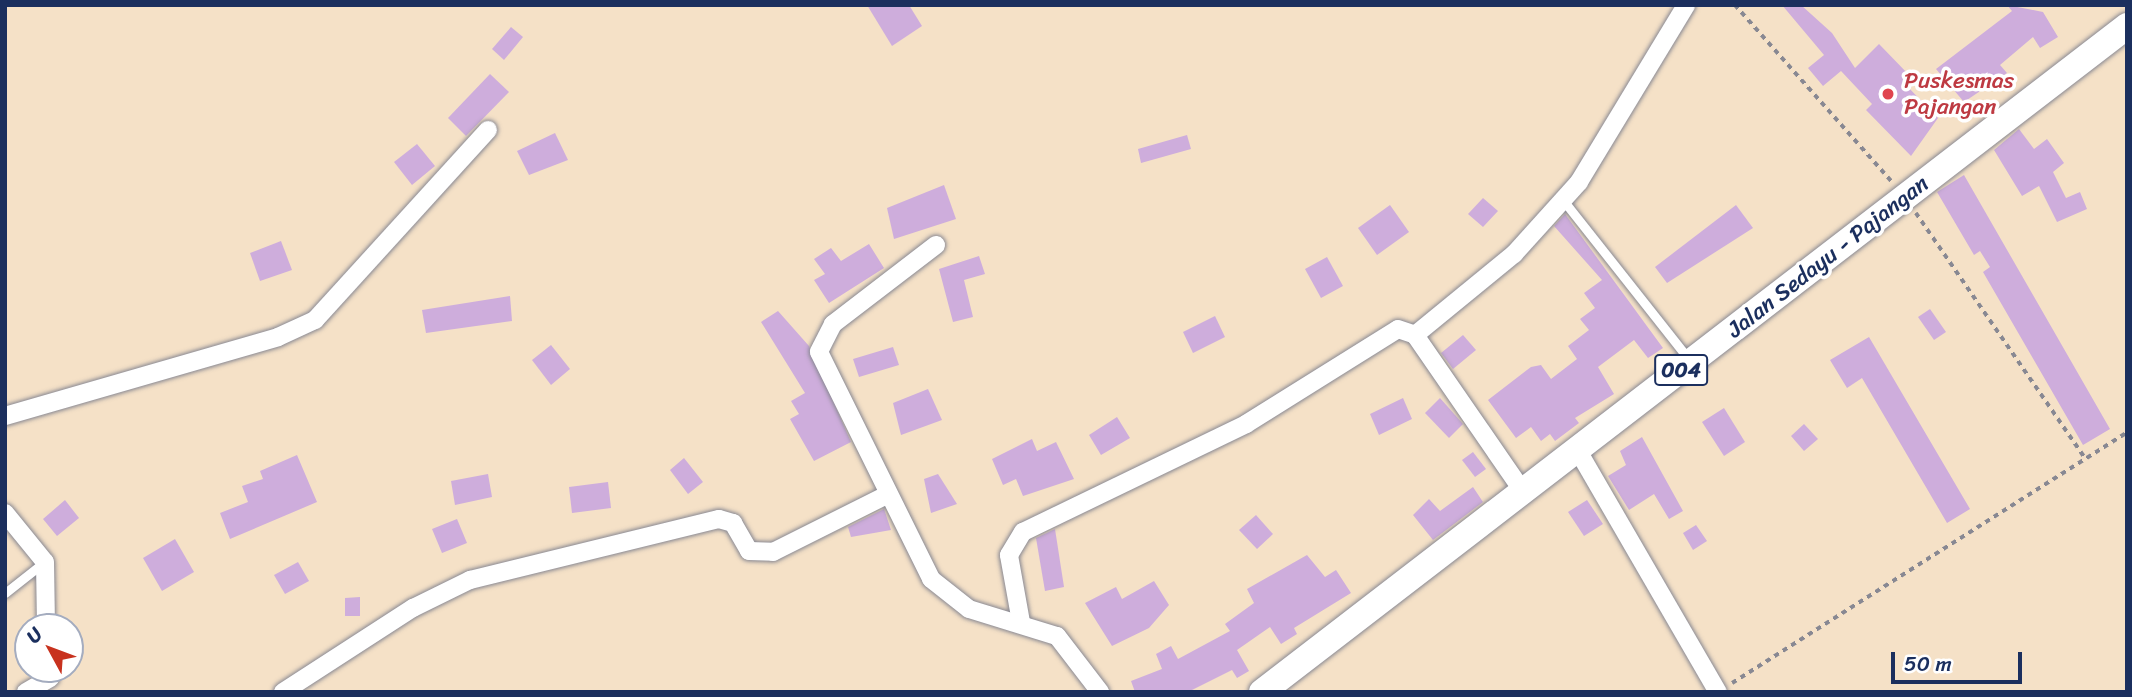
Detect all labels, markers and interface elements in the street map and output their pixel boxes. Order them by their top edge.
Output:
place label: Puskesmas Pajangan [1904,67,2014,121]
marker: Puskesmas Pajangan [1878,84,1898,104]
street label: Jalan Sedayu - Pajangan [1722,170,1934,344]
road number: 004 [1653,352,1709,388]
north arrow [14,613,84,683]
text: U [18,620,51,651]
scale bar [1894,638,2025,682]
text: 50 m [1904,645,1952,683]

